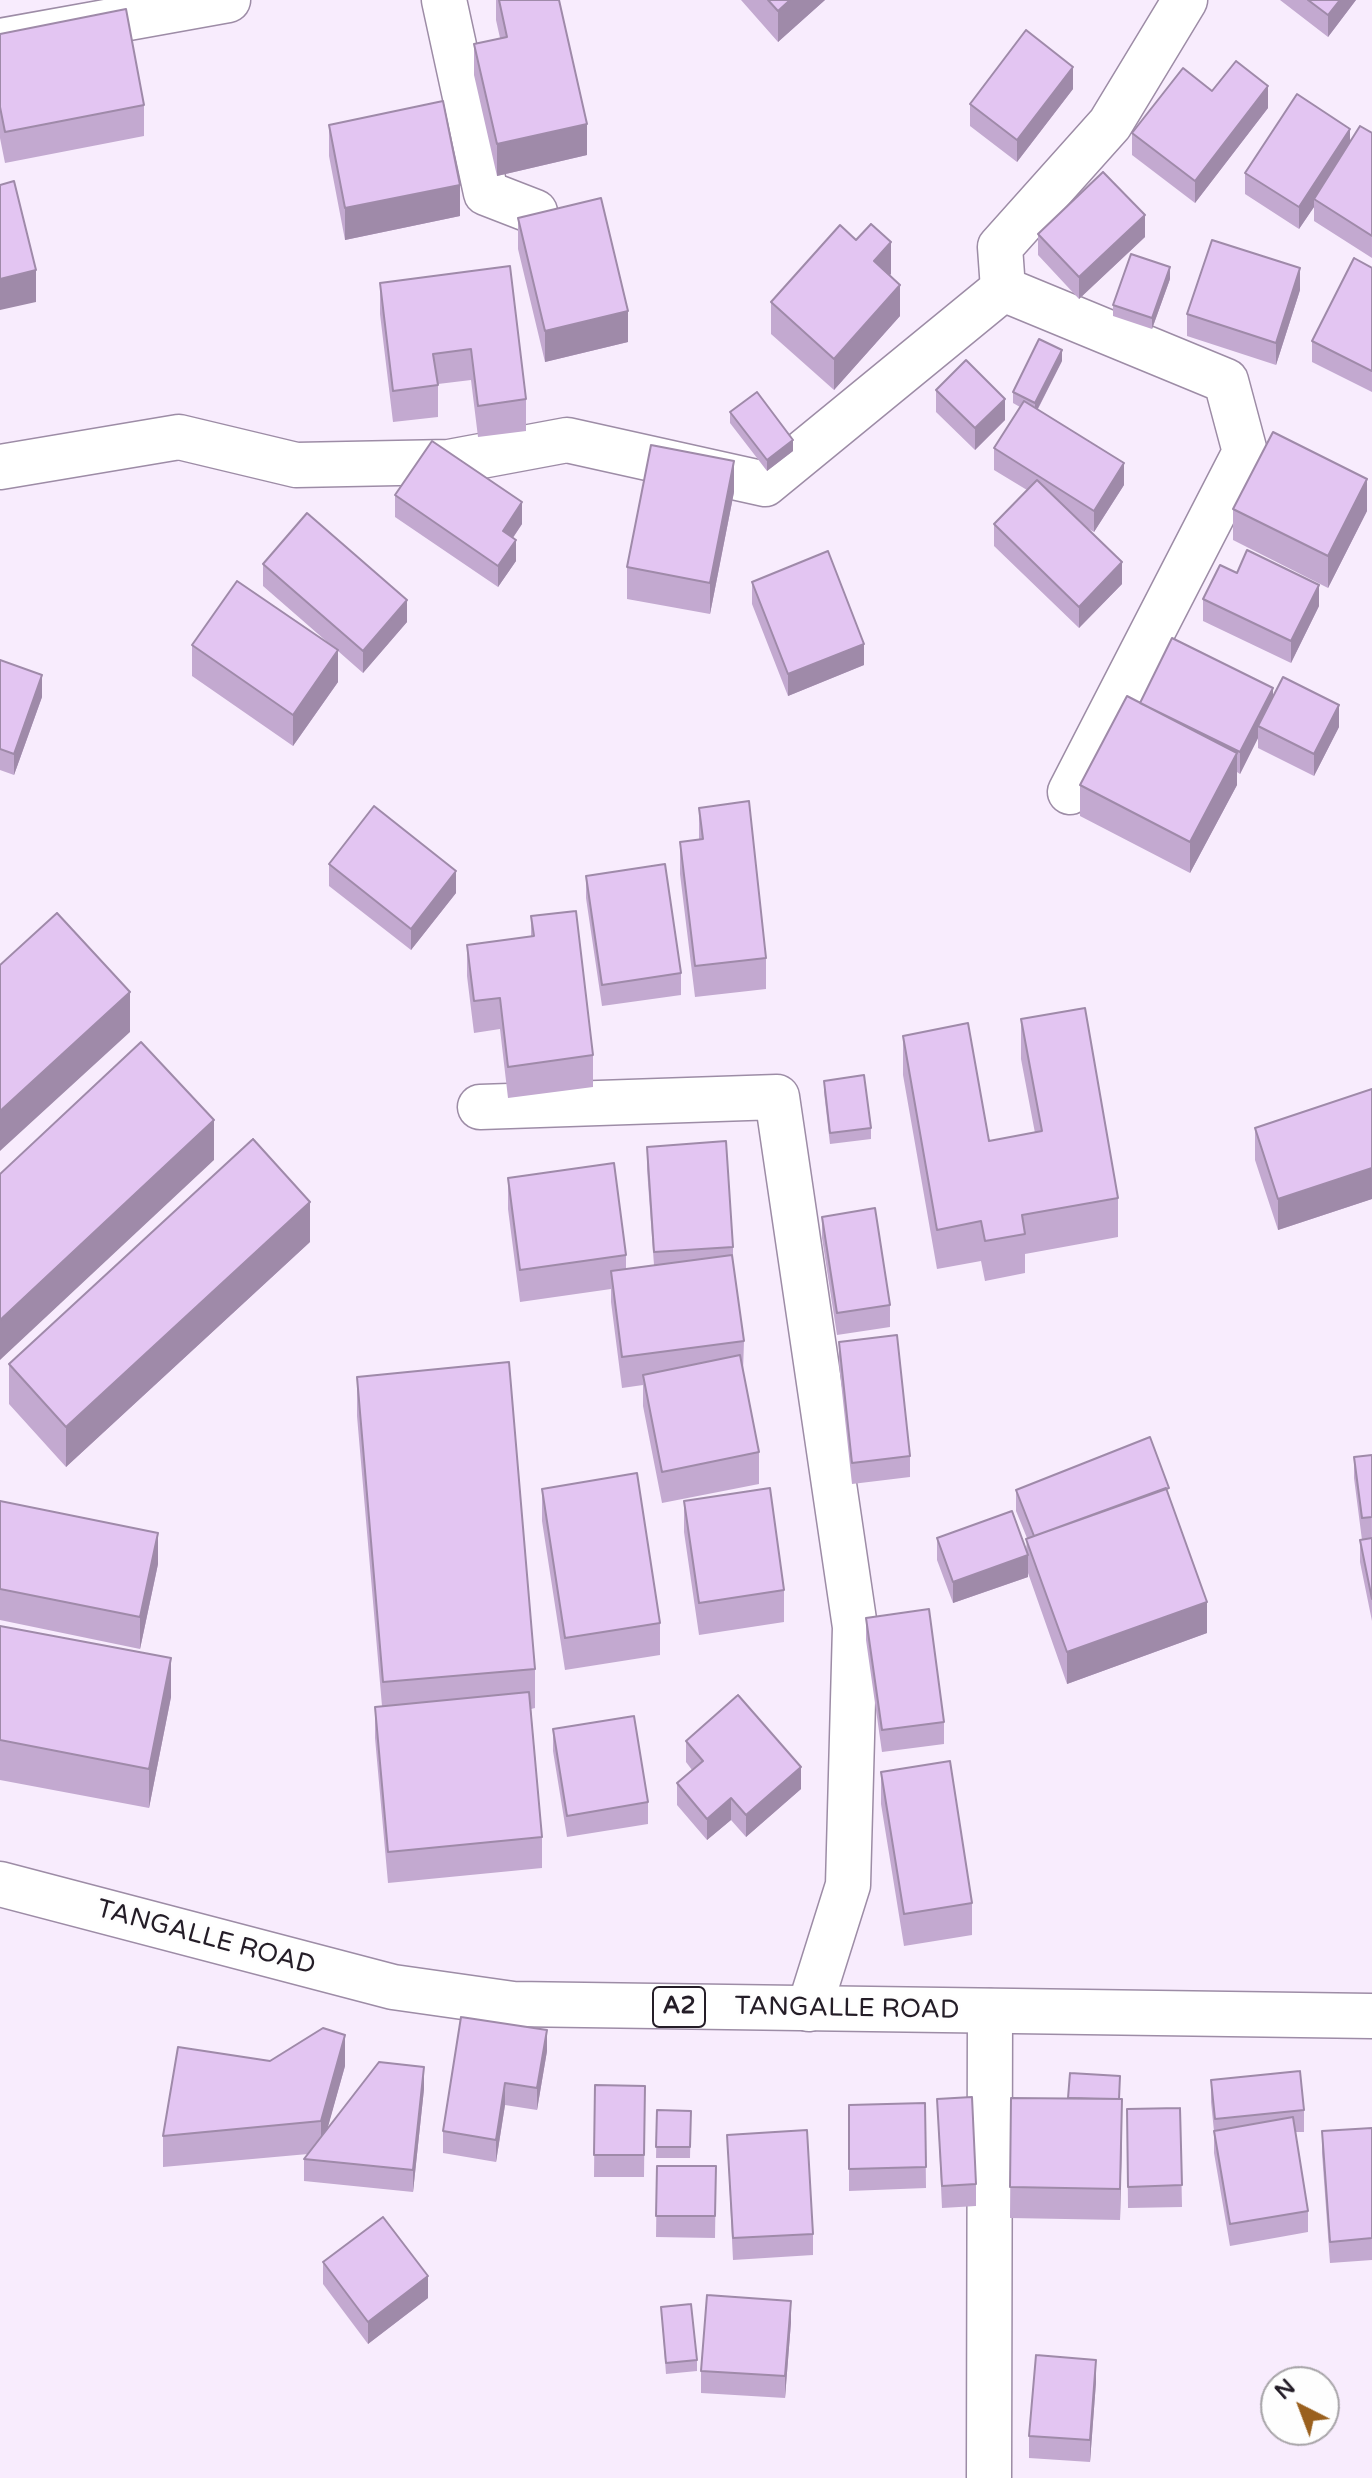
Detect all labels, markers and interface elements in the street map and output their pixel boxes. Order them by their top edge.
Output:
street label: TANGALLE ROAD [93,1894,319,1982]
road number: A2 [653,1987,705,2027]
street label: TANGALLE ROAD [734,1991,960,2027]
north arrow [1260,2366,1340,2446]
text: N [1270,2374,1301,2405]

